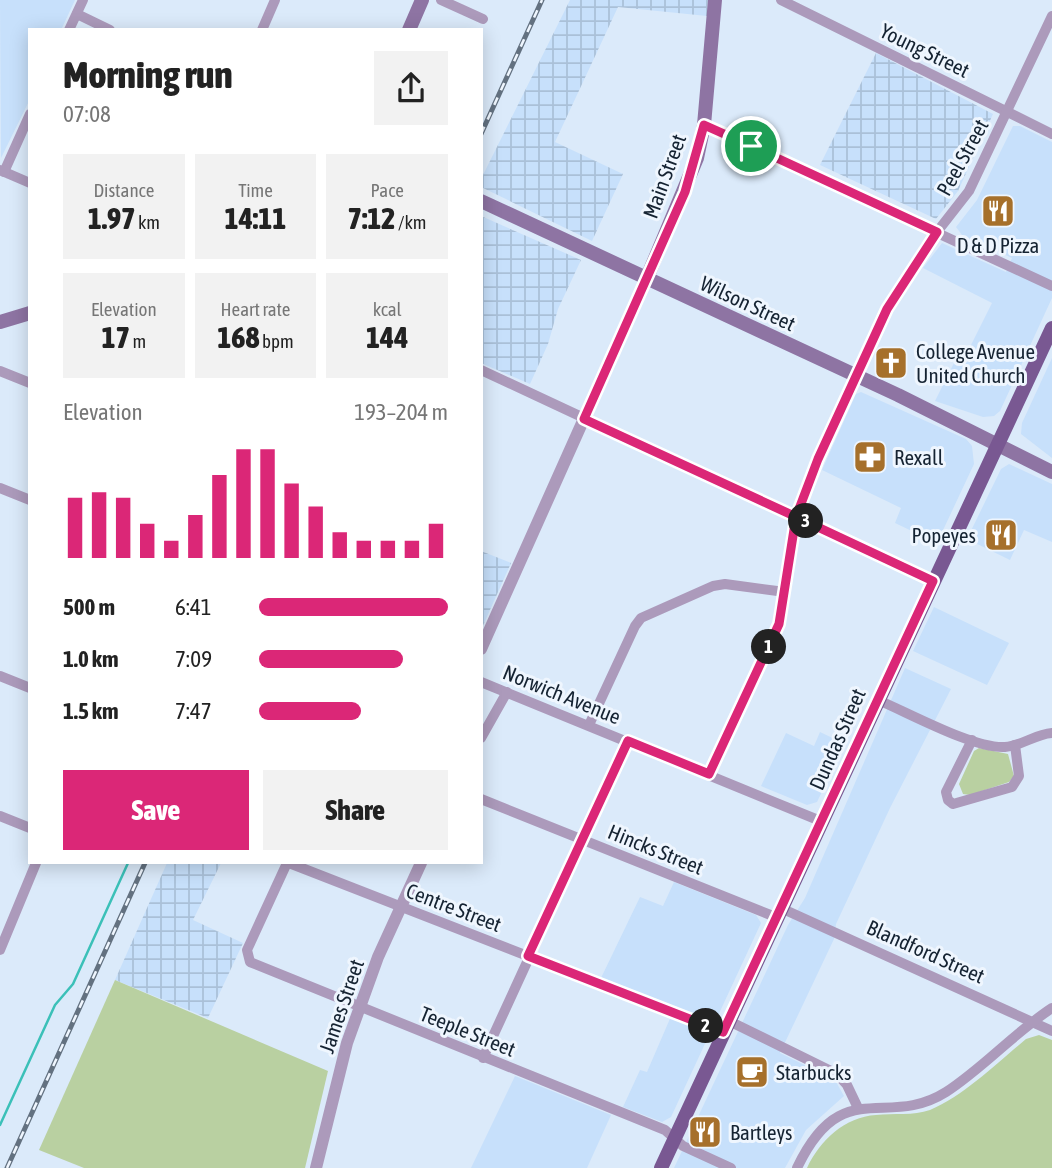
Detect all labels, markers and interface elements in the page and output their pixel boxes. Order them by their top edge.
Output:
street label: Young Street [876,18,974,82]
button: share [374,51,448,125]
text: Morning run [63,53,233,96]
text: 07:08 [63,101,111,127]
street label: Peel Street [931,115,993,199]
pin [721,116,781,176]
icon: arrive [732,127,770,165]
street label: Main Street [638,131,690,221]
text: Distance [93,179,154,201]
text: Time [238,179,273,201]
text: Pace [370,179,404,201]
restaurant icon: D & D Pizza [979,192,1017,230]
text: 1.97 [88,201,135,235]
text: 14:11 [225,201,286,235]
text: 7:12 [348,201,395,235]
text: km [135,211,160,233]
text: /km [395,211,427,233]
place label: D & D Pizza [957,233,1039,257]
street label: Wilson Street [697,271,799,335]
text: Elevation [91,298,157,320]
text: Heart rate [221,298,290,320]
text: kcal [373,298,402,320]
text: 17 [102,320,130,354]
text: 168 [217,320,260,354]
text: 144 [366,320,408,354]
text: m [130,330,146,352]
text: bpm [260,330,294,352]
place label: College Avenue United Church [916,339,1035,387]
church icon: College Avenue United Church [872,344,910,382]
text: Elevation [63,399,143,425]
text: 193–204 m [354,399,448,425]
pharmacy icon: Rexall [851,438,889,476]
place label: Rexall [894,445,944,469]
pin: 3 [788,504,824,538]
text: 3 [801,509,810,531]
restaurant icon: Popeyes [982,516,1020,554]
place label: Popeyes [911,523,976,547]
text: 500 m [63,594,115,620]
text: 6:41 [175,594,212,620]
pin: 1 [752,630,786,664]
text: 1 [764,635,773,657]
text: 1.0 km [63,646,119,672]
text: 7:09 [175,646,212,672]
street label: Norwich Avenue [500,659,624,729]
street label: Dundas Street [804,685,870,793]
text: 1.5 km [63,698,119,724]
text: 7:47 [175,698,212,724]
button: Save [63,770,249,850]
button: Share [263,770,448,850]
street label: Hincks Street [605,819,707,879]
street label: Centre Street [403,878,505,936]
street label: Blandford Street [863,914,989,988]
street label: James Street [314,956,368,1056]
street label: Teeple Street [417,1001,519,1061]
pin: 2 [688,1009,724,1044]
text: 2 [701,1014,710,1036]
cafe icon: Starbucks [733,1053,771,1091]
place label: Starbucks [776,1060,851,1084]
restaurant icon: Bartleys [686,1113,724,1151]
place label: Bartleys [730,1120,793,1144]

